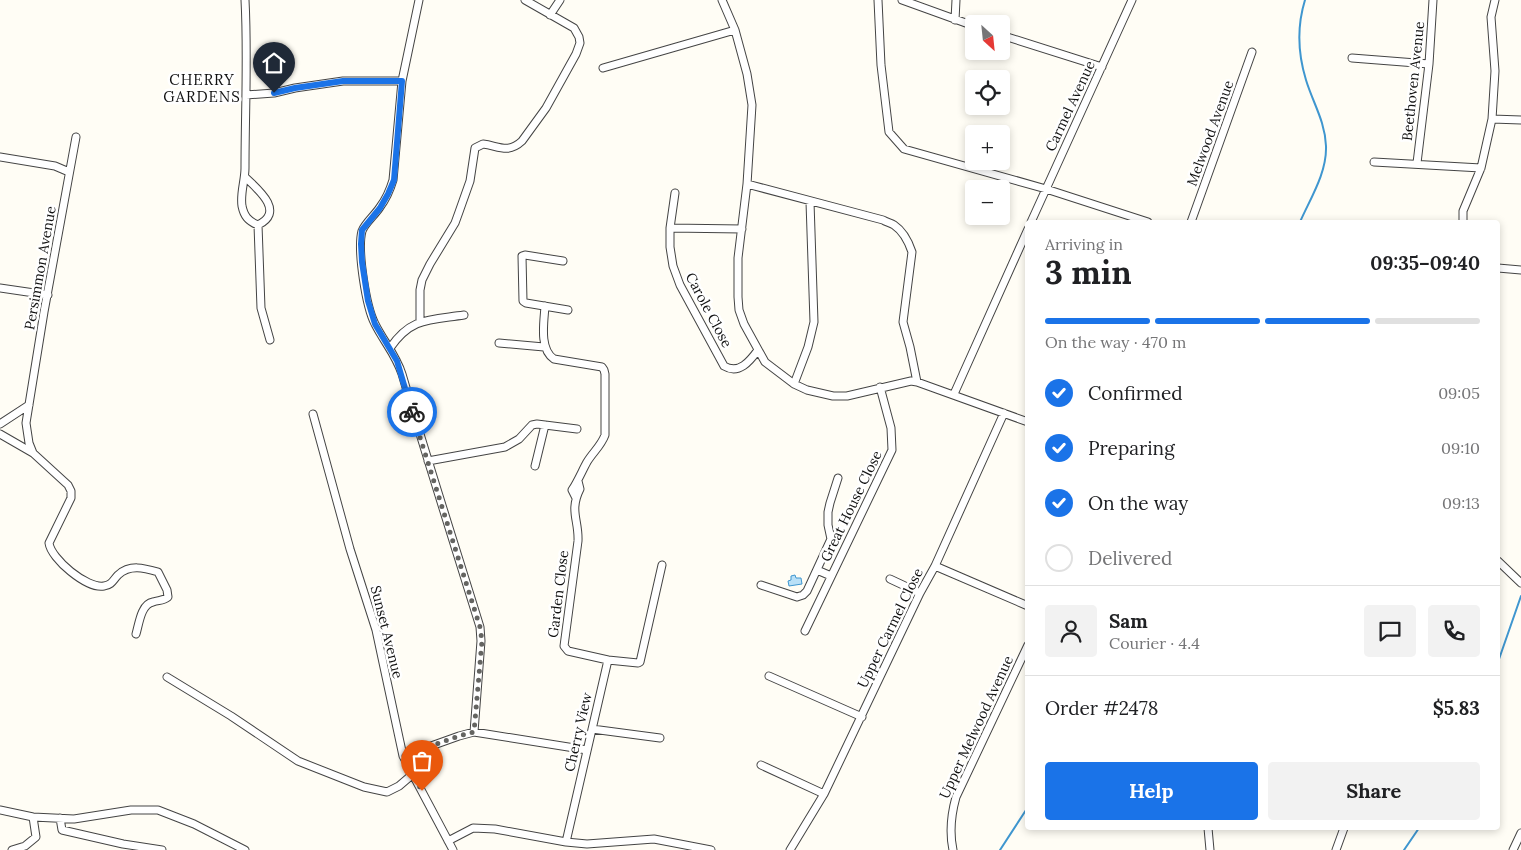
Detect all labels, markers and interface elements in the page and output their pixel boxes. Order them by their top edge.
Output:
north arrow [965,15,1010,60]
map controls [965,15,1010,225]
street label: Beethoven Avenue [1398,20,1428,142]
pin [253,42,295,93]
icon: home [260,49,288,77]
street label: Carmel Avenue [1041,57,1099,154]
district label: CHERRY GARDENS [163,70,241,106]
button: locate [965,70,1010,115]
street label: Melwood Avenue [1183,77,1238,188]
button: + [965,125,1010,170]
button: − [965,180,1010,225]
street label: Persimmon Avenue [20,204,60,331]
text: Arriving in [1045,234,1123,254]
text: 09:35–09:40 [1370,251,1480,275]
text: 3 min [1045,252,1132,293]
street label: Carole Close [682,270,736,351]
text: On the way · 470 m [1045,332,1186,352]
icon: check [1045,379,1073,407]
text: Confirmed [1088,381,1183,405]
text: 09:05 [1438,383,1480,403]
courier [387,387,437,437]
icon: bike [398,398,426,426]
icon: check [1045,434,1073,462]
text: Preparing [1088,436,1175,460]
text: 09:10 [1441,438,1480,458]
street label: Great House Close [816,447,886,564]
icon: check [1045,489,1073,517]
text: On the way [1088,491,1188,515]
text: 09:13 [1442,493,1480,513]
text: Delivered [1088,546,1172,570]
street label: Garden Close [544,549,572,639]
street label: Upper Carmel Close [853,565,927,691]
street label: Sunset Avenue [367,584,407,681]
button: person [1045,605,1097,657]
button: chat [1364,605,1416,657]
button: phone [1428,605,1480,657]
text: Sam [1109,609,1148,633]
text: Courier · 4.4 [1109,633,1200,653]
street label: Upper Melwood Avenue [935,652,1017,801]
street label: Cherry View [560,690,596,773]
text: Order #2478 [1045,696,1158,720]
text: $5.83 [1433,696,1480,720]
pin [401,740,443,791]
icon: bag [408,747,436,775]
button: Help [1045,762,1258,820]
button: Share [1268,762,1480,820]

